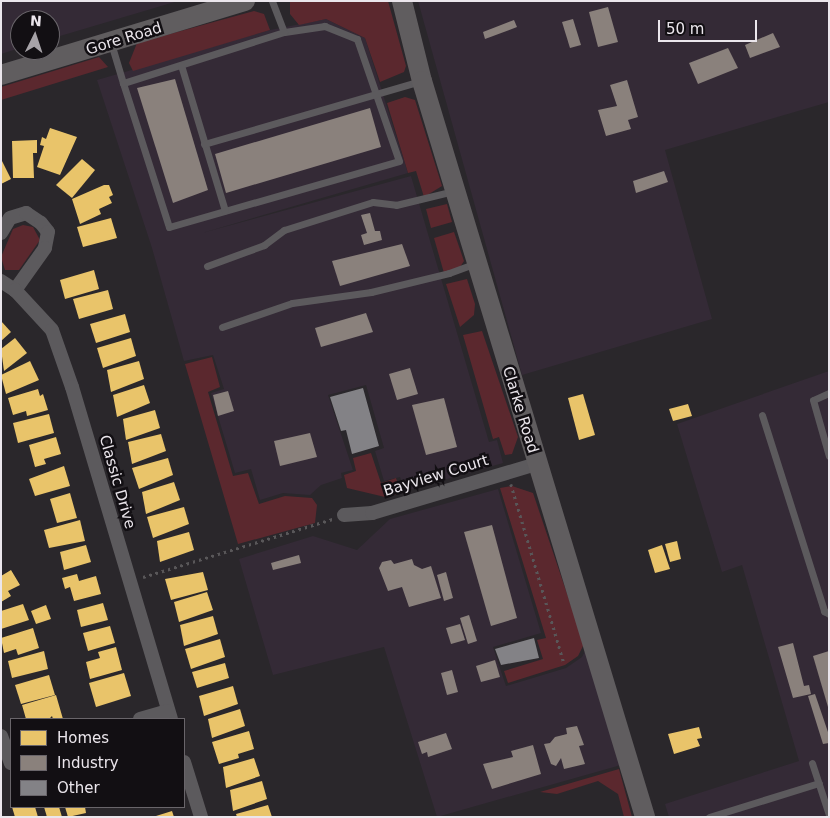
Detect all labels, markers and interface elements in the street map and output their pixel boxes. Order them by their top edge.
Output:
north arrow [10,10,60,60]
scale bar [660,10,759,42]
text: N [30,13,42,29]
street label: Gore Road [84,19,164,59]
text: 50 m [666,20,704,38]
street label: Clarke Road [498,364,542,456]
street label: Classic Drive [95,433,139,531]
street label: Bayview Court [381,451,491,501]
legend [10,718,185,808]
text: Homes [57,729,109,747]
text: Industry [57,754,119,772]
text: Other [57,779,100,797]

